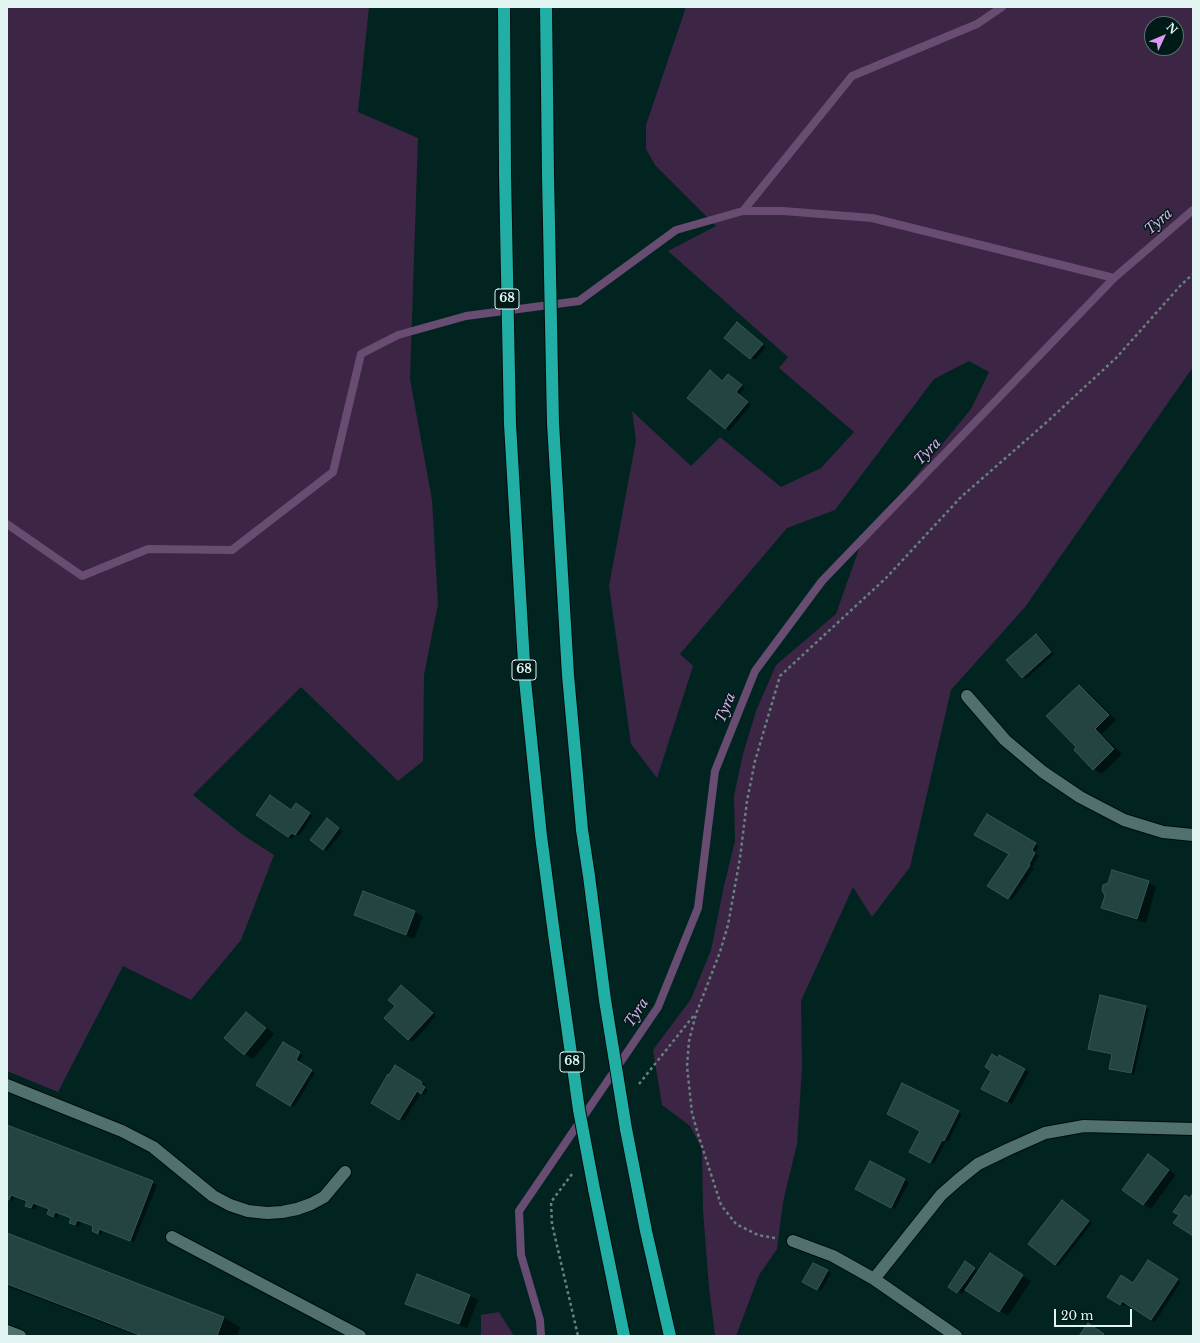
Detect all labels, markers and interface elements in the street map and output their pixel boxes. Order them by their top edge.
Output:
north arrow [1144,16,1184,56]
text: N [1163,20,1181,37]
water label: Tyra [1142,205,1176,239]
road number: 68 [495,289,519,309]
water label: Tyra [911,435,945,469]
road number: 68 [512,660,536,680]
water label: Tyra [712,690,740,726]
water label: Tyra [621,995,653,1031]
road number: 68 [560,1052,584,1072]
scale bar [1056,1301,1134,1327]
text: 20 m [1061,1308,1093,1323]

